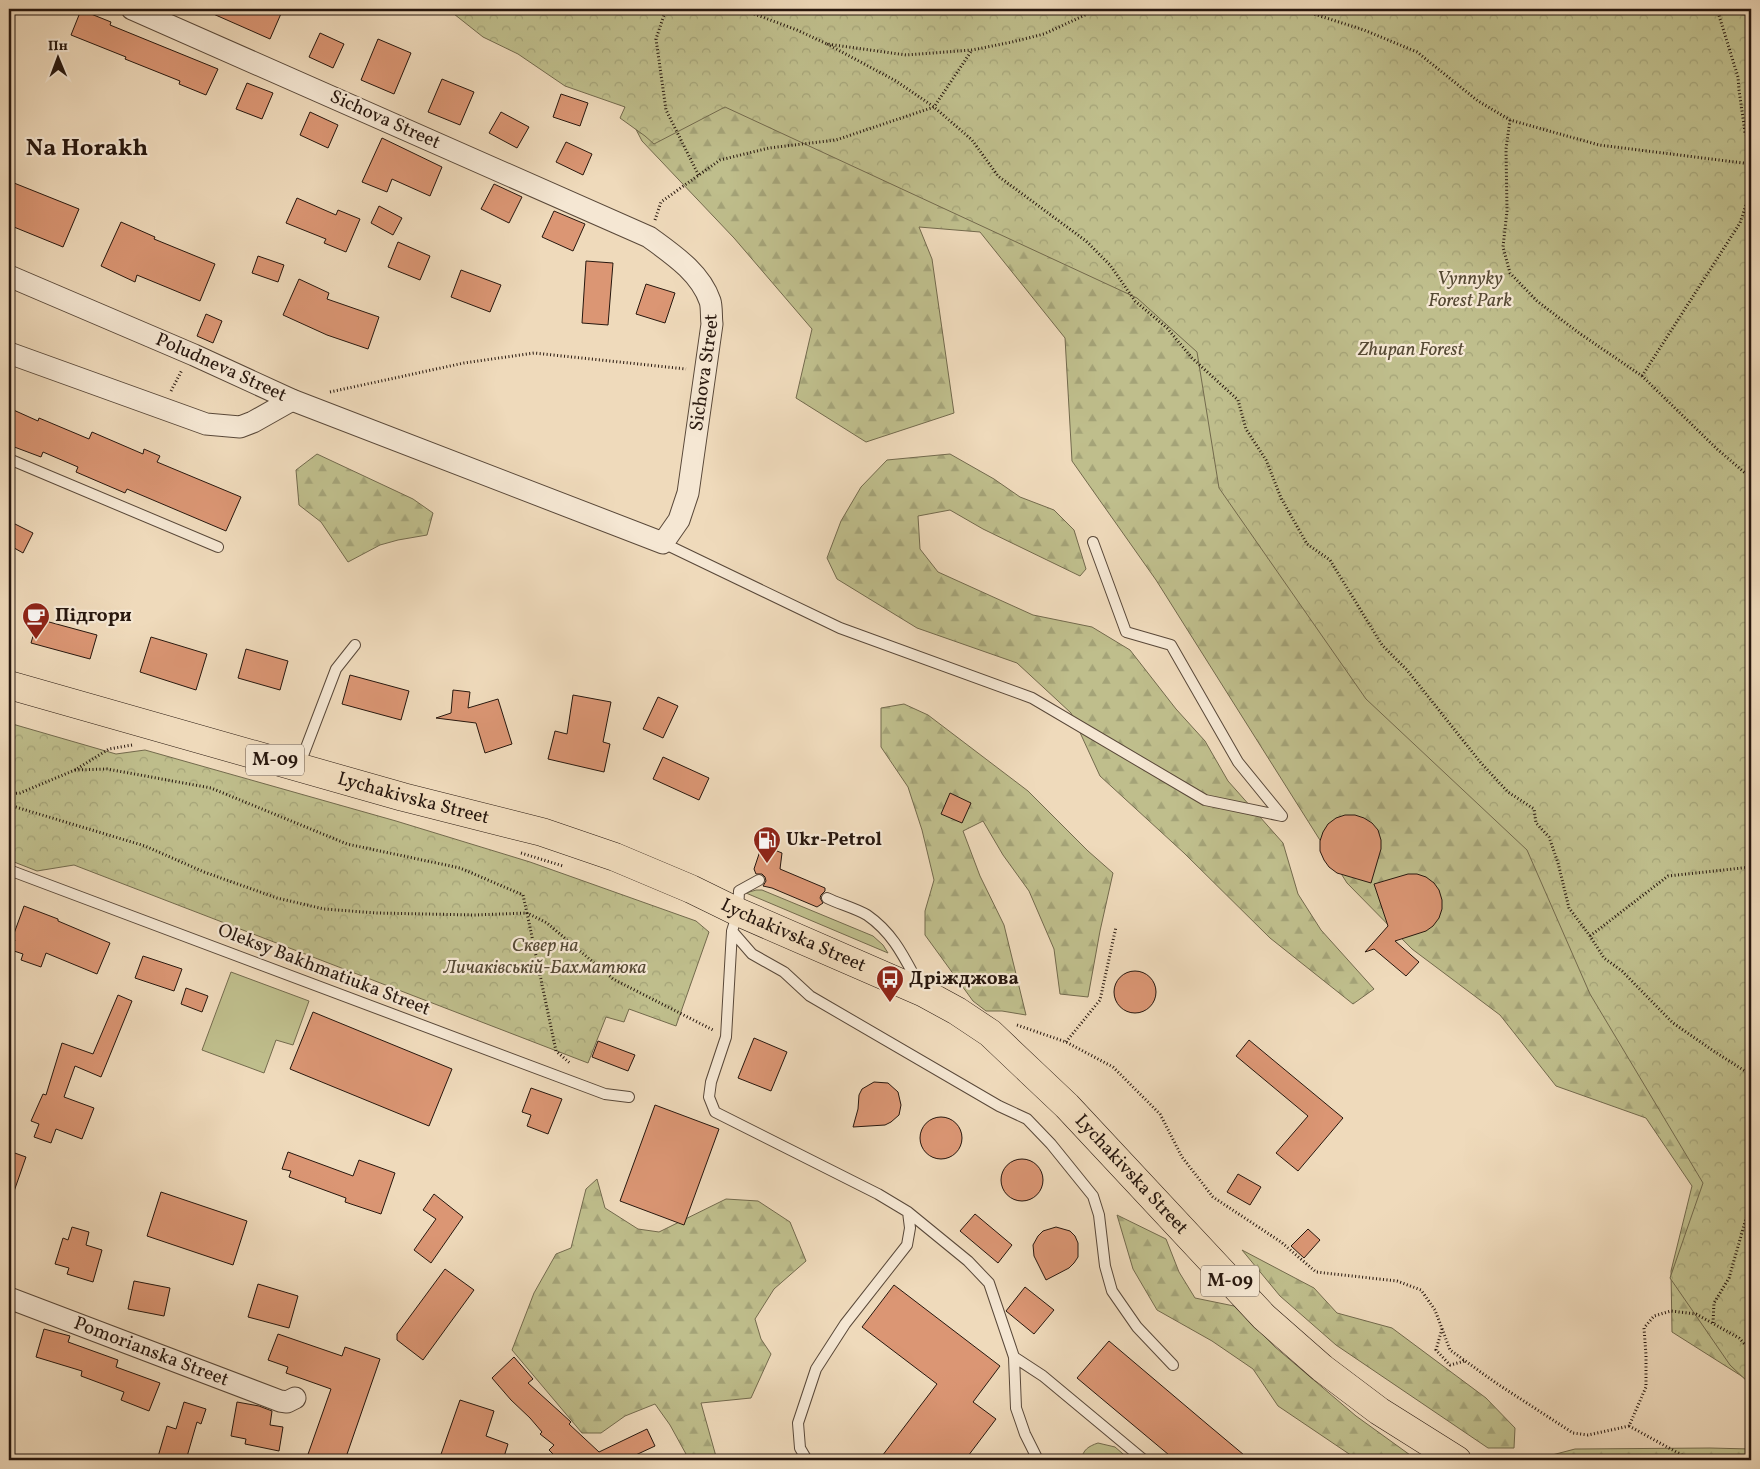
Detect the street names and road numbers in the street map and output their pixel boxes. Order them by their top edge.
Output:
street label: Sichova Street [326,84,445,156]
street label: Sichova Street [684,313,725,433]
street label: Poludneva Street [151,327,291,409]
road number: М-09 [246,744,304,776]
street label: Lychakivska Street [334,766,492,831]
street label: Lychakivska Street [716,892,870,979]
street label: Oleksy Bakhmatiuka Street [214,917,434,1023]
street label: Lychakivska Street [1068,1109,1194,1241]
road number: М-09 [1201,1266,1259,1296]
street label: Pomorianska Street [70,1311,233,1393]

